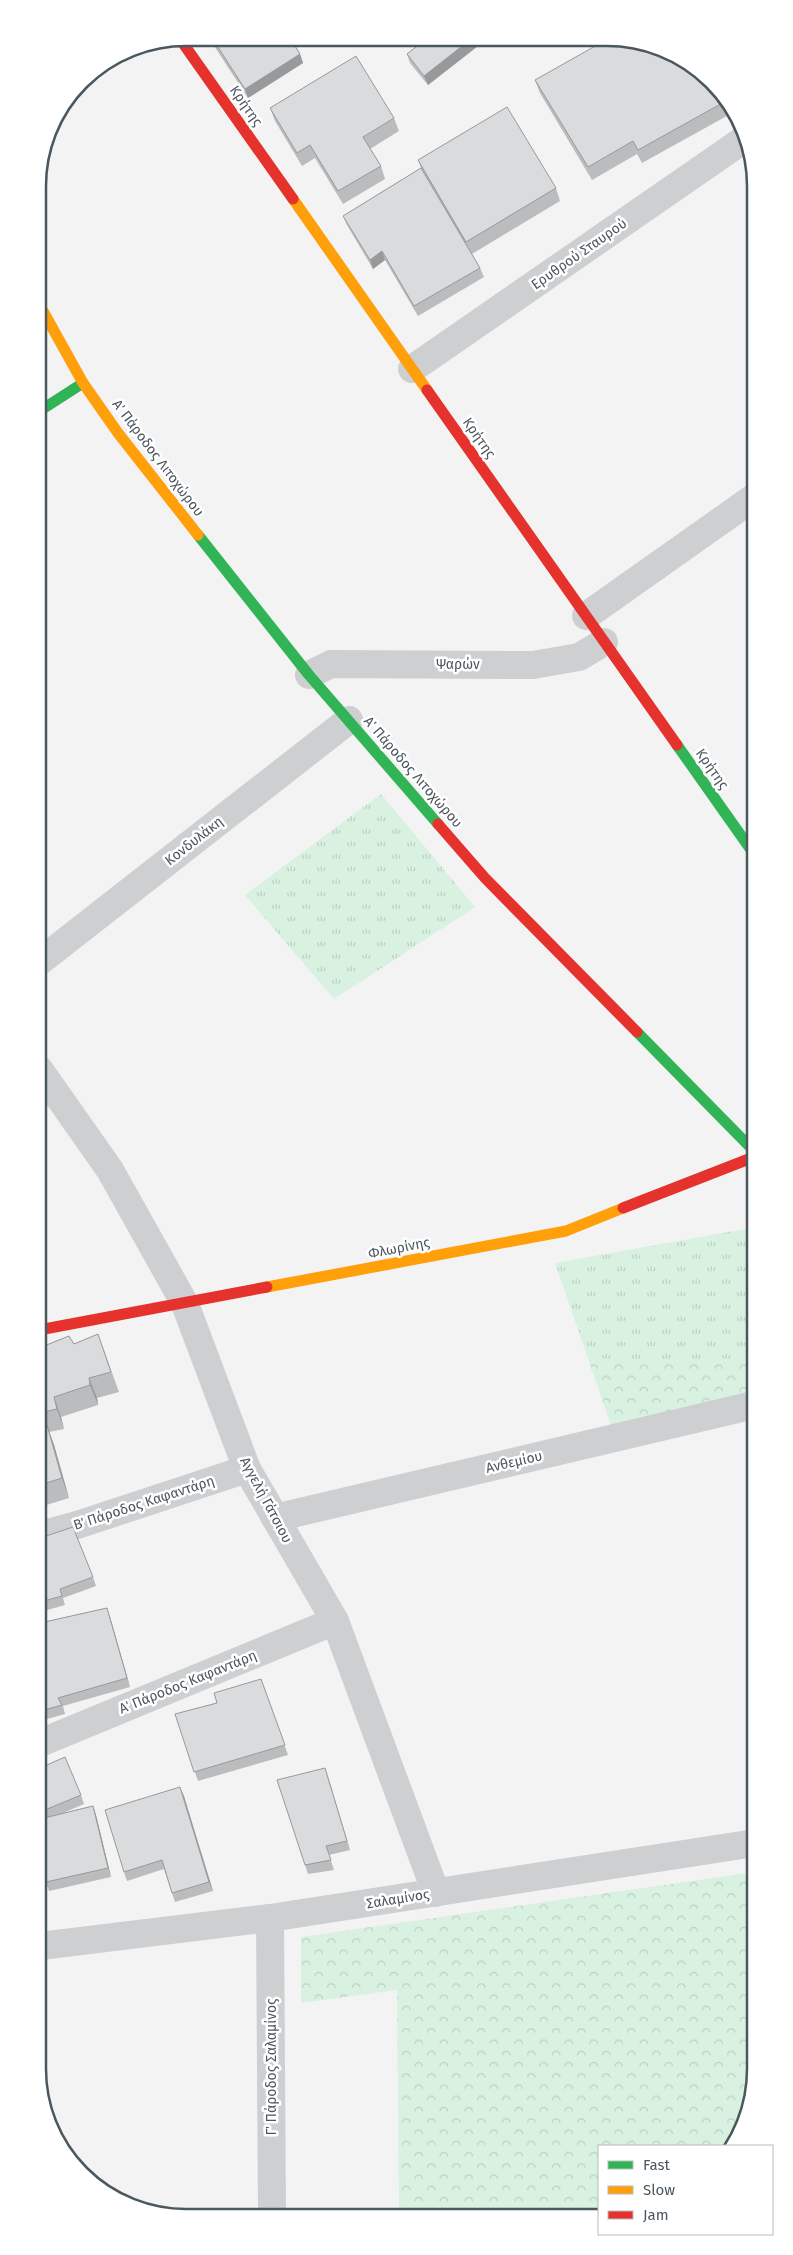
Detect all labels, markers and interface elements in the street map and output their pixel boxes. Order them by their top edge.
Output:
street label: Κρήτης [226,82,266,130]
street label: Ερυθρού Σταυρού [528,215,630,293]
street label: Α΄ Πάροδος Λιτοχώρου [109,396,207,520]
street label: Κρήτης [459,414,499,462]
street label: Ψαρών [436,656,480,673]
street label: Α΄ Πάροδος Λιτοχώρου [360,713,466,831]
street label: Κρήτης [692,745,732,793]
street label: Κονδυλάκη [161,813,227,869]
street label: Φλωρίνης [367,1234,432,1262]
street label: Ανθεμίου [484,1447,544,1477]
street label: Αγγελή Γάτσιου [236,1454,296,1546]
street label: Β΄ Πάροδος Καφαντάρη [71,1472,217,1534]
street label: Α΄ Πάροδος Καφαντάρη [117,1647,259,1717]
street label: Σαλαμίνος [365,1886,431,1912]
street label: Γ΄ Πάροδος Σαλαμίνος [263,1998,280,2136]
legend [598,2145,773,2235]
text: Fast [643,2156,670,2174]
text: Slow [643,2181,675,2199]
text: Jam [643,2206,669,2224]

